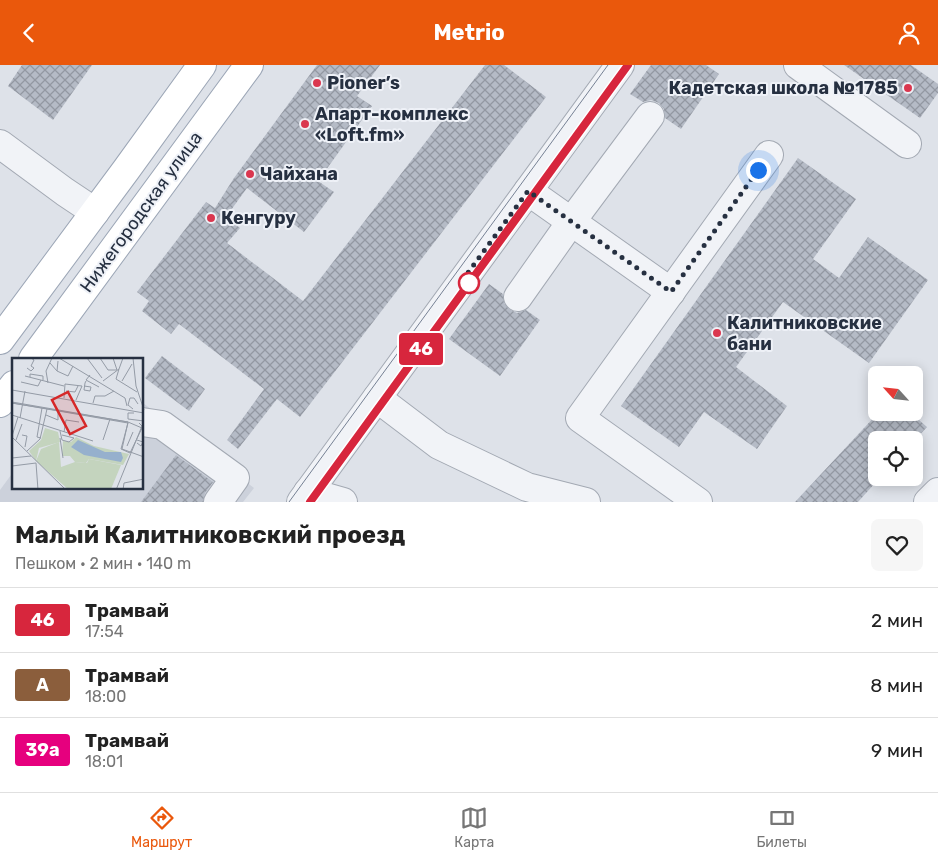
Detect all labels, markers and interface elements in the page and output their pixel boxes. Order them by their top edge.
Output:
icon: back [15,19,43,47]
text: Metrio [433,19,505,46]
icon: person [895,19,923,47]
place label: Pioner’s [327,72,400,94]
marker: Pioner’s [311,77,323,89]
place label: Кадетская школа №1785 [668,77,898,99]
marker: Кадетская школа №1785 [902,82,914,94]
place label: Апарт-комплекс «Loft.fm» [315,103,469,146]
marker: Апарт-комплекс «Loft.fm» [299,118,311,130]
street label: Нижегородская улица [75,127,207,297]
your location [746,158,771,183]
place label: Чайхана [260,163,338,185]
marker: Чайхана [244,168,256,180]
place label: Кенгуру [221,207,296,229]
marker: Кенгуру [205,212,217,224]
unlabelled marker [458,272,480,294]
place label: Калитниковские бани [727,312,882,355]
marker: Калитниковские бани [711,327,723,339]
line badge: 46 [398,333,444,365]
text: 46 [409,338,433,360]
inset map [12,358,144,489]
north arrow [868,366,922,421]
map controls [868,366,923,486]
button: locate [868,431,923,486]
button: heart [871,519,923,571]
text: Малый Калитниковский проезд [15,521,405,549]
text: Пешком · 2 мин · 140 m [15,554,191,573]
text: Трамвай [85,599,169,622]
text: 46 [30,609,55,631]
text: 2 мин [871,609,923,632]
text: 17:54 [85,622,124,641]
text: Трамвай [85,664,169,687]
text: А [36,674,49,696]
text: 8 мин [870,674,923,697]
text: 18:00 [85,687,126,706]
text: Трамвай [85,729,169,752]
text: 39а [25,739,60,761]
text: 9 мин [871,739,923,762]
text: 18:01 [85,752,123,771]
tab: Маршрут [131,804,192,851]
tab: Карта [454,804,494,851]
tab: Билеты [756,804,807,851]

